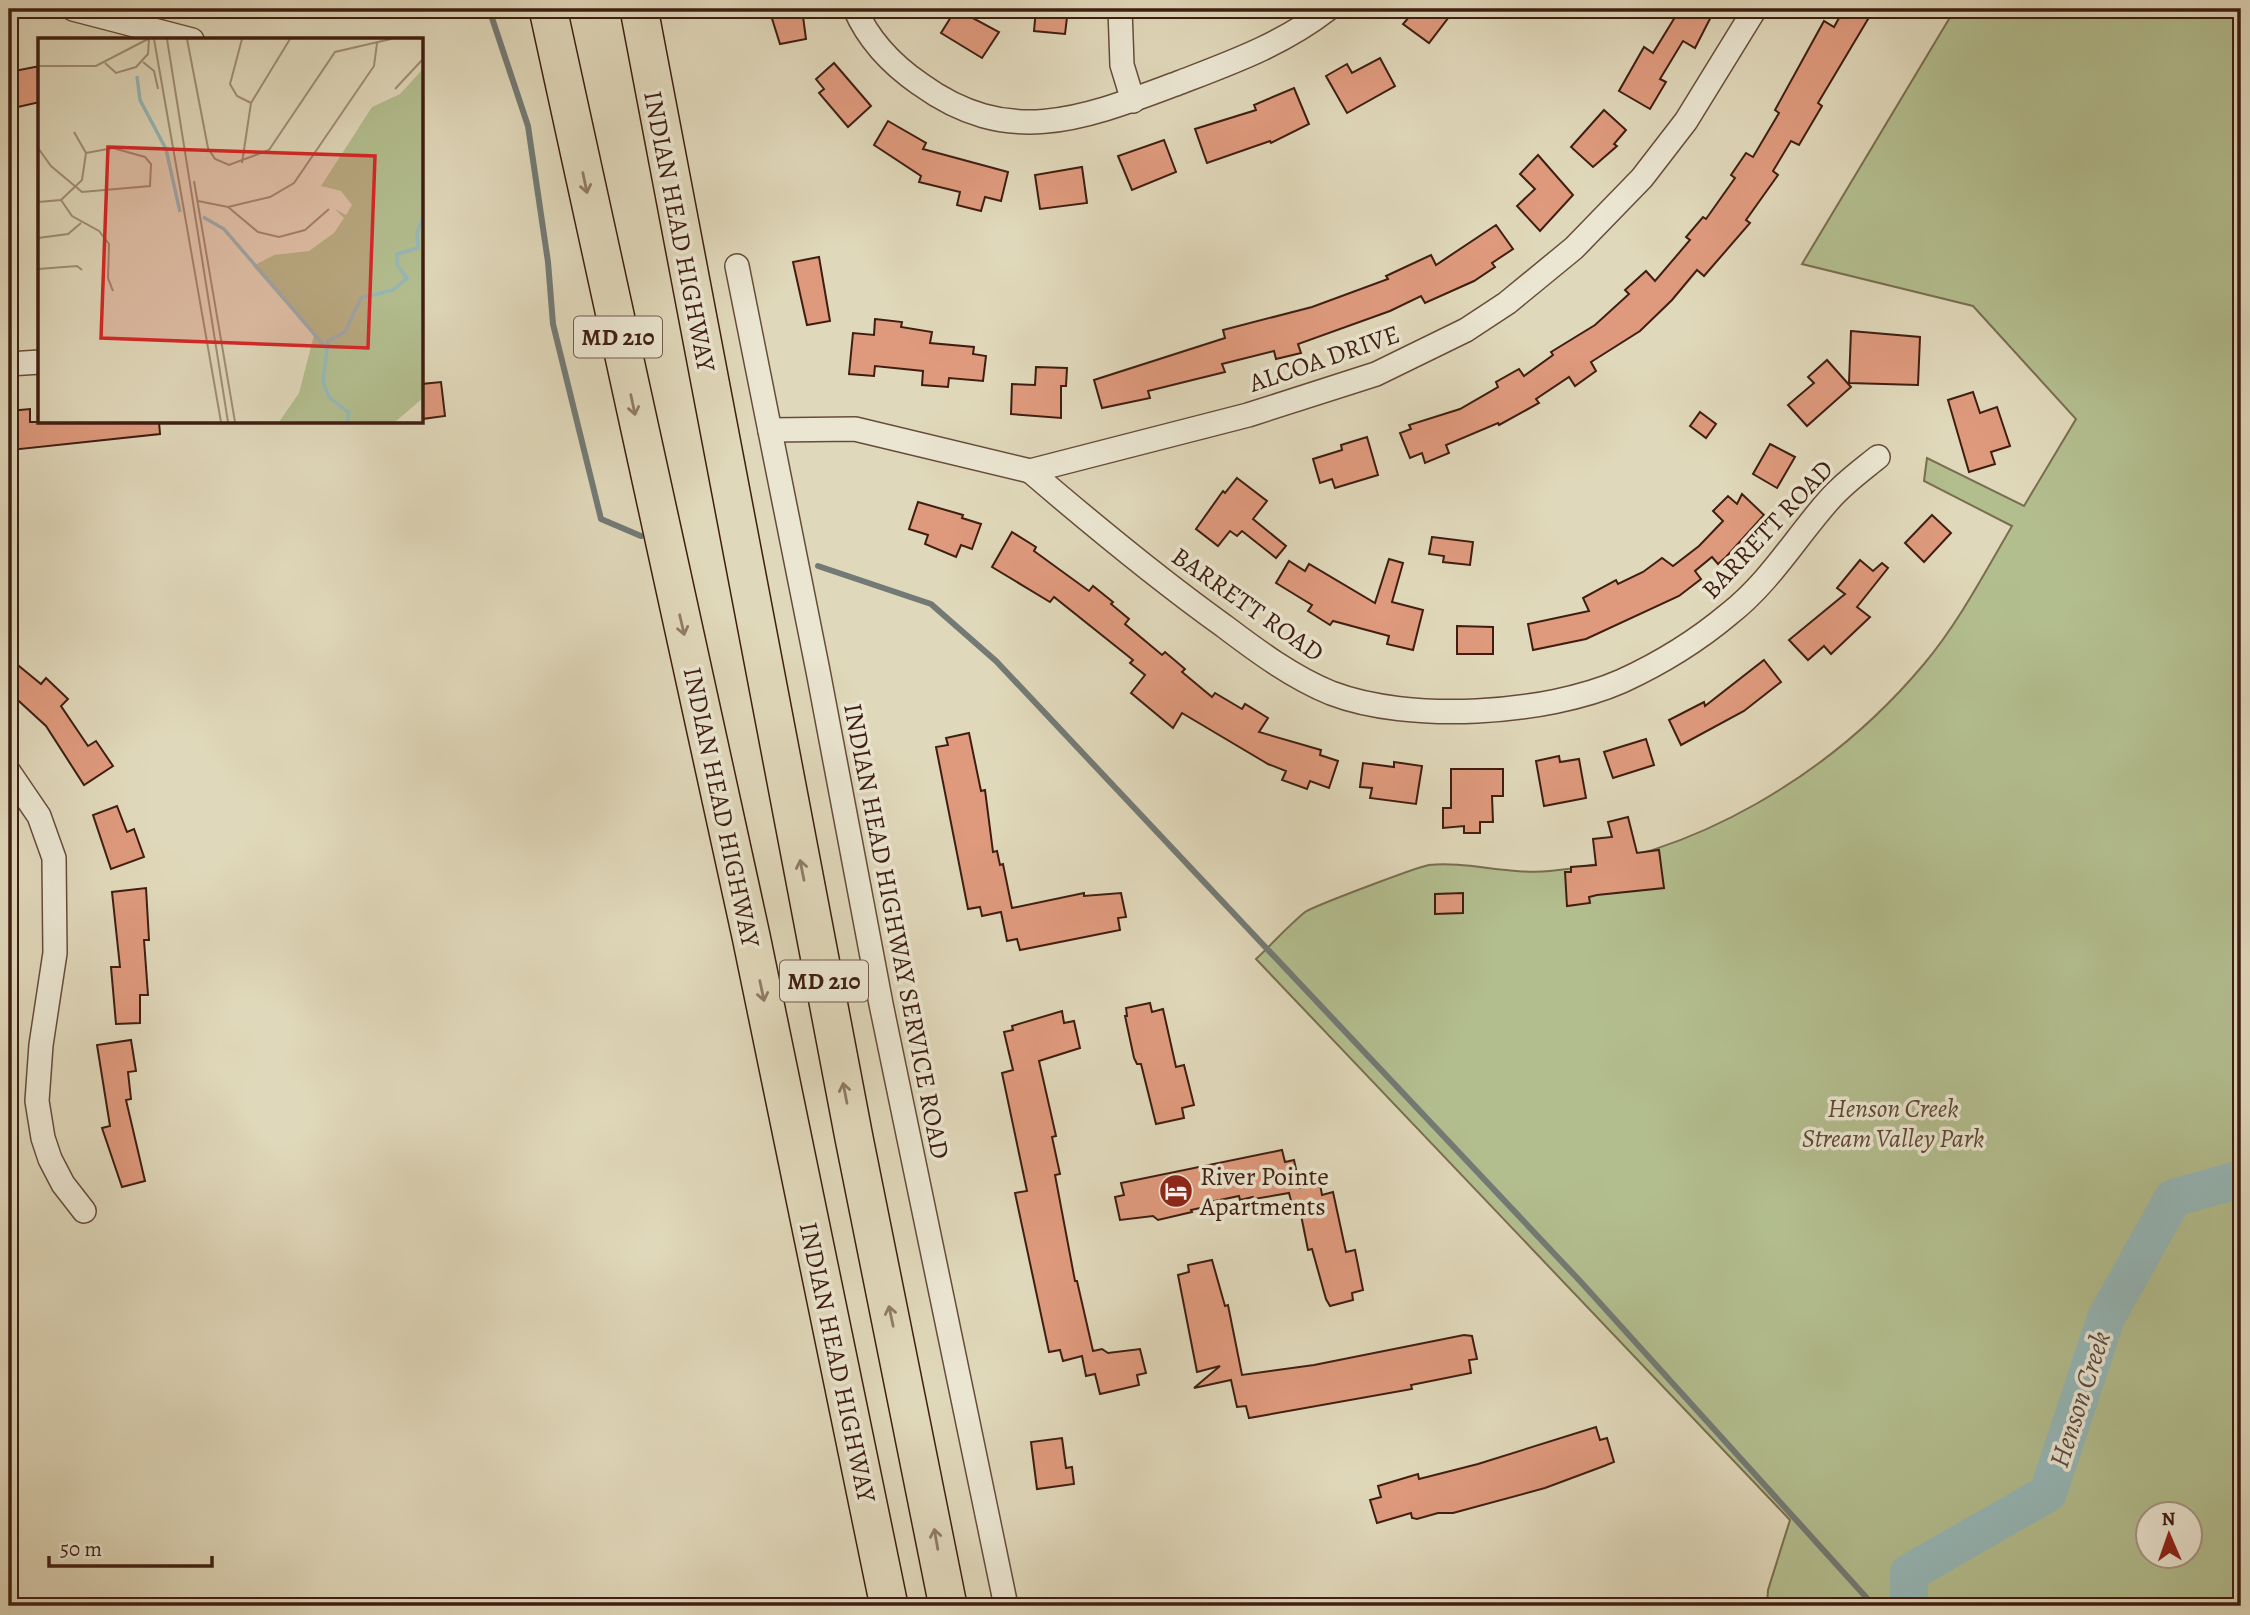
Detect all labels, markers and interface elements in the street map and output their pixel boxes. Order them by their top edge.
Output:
inset map [38,38,424,424]
street label: INDIAN HEAD HIGHWAY [635,88,724,375]
one-way arrow [578,171,592,194]
road number: MD 210 [574,316,662,358]
street label: ALCOA DRIVE [1243,316,1404,401]
one-way arrow [627,393,640,416]
street label: BARRETT ROAD [1694,452,1841,607]
street label: BARRETT ROAD [1165,539,1331,670]
one-way arrow [675,613,689,636]
street label: INDIAN HEAD HIGHWAY [675,664,768,951]
street label: INDIAN HEAD HIGHWAY SERVICE ROAD [835,700,958,1162]
one-way arrow [795,859,809,882]
road number: MD 210 [780,960,868,1001]
one-way arrow [756,979,769,1002]
one-way arrow [838,1082,851,1105]
park label: Henson Creek Stream Valley Park [1802,1091,1984,1156]
place label: River Pointe Apartments [1199,1159,1329,1224]
hotel icon: River Pointe Apartments [1157,1172,1195,1210]
street label: INDIAN HEAD HIGHWAY [791,1219,884,1506]
one-way arrow [883,1305,897,1328]
water label: Henson Creek [2040,1326,2120,1472]
north arrow [2134,1500,2204,1570]
text: N [2161,1506,2176,1532]
scale bar [49,1524,212,1568]
one-way arrow [929,1528,942,1551]
text: 50 m [60,1535,102,1563]

